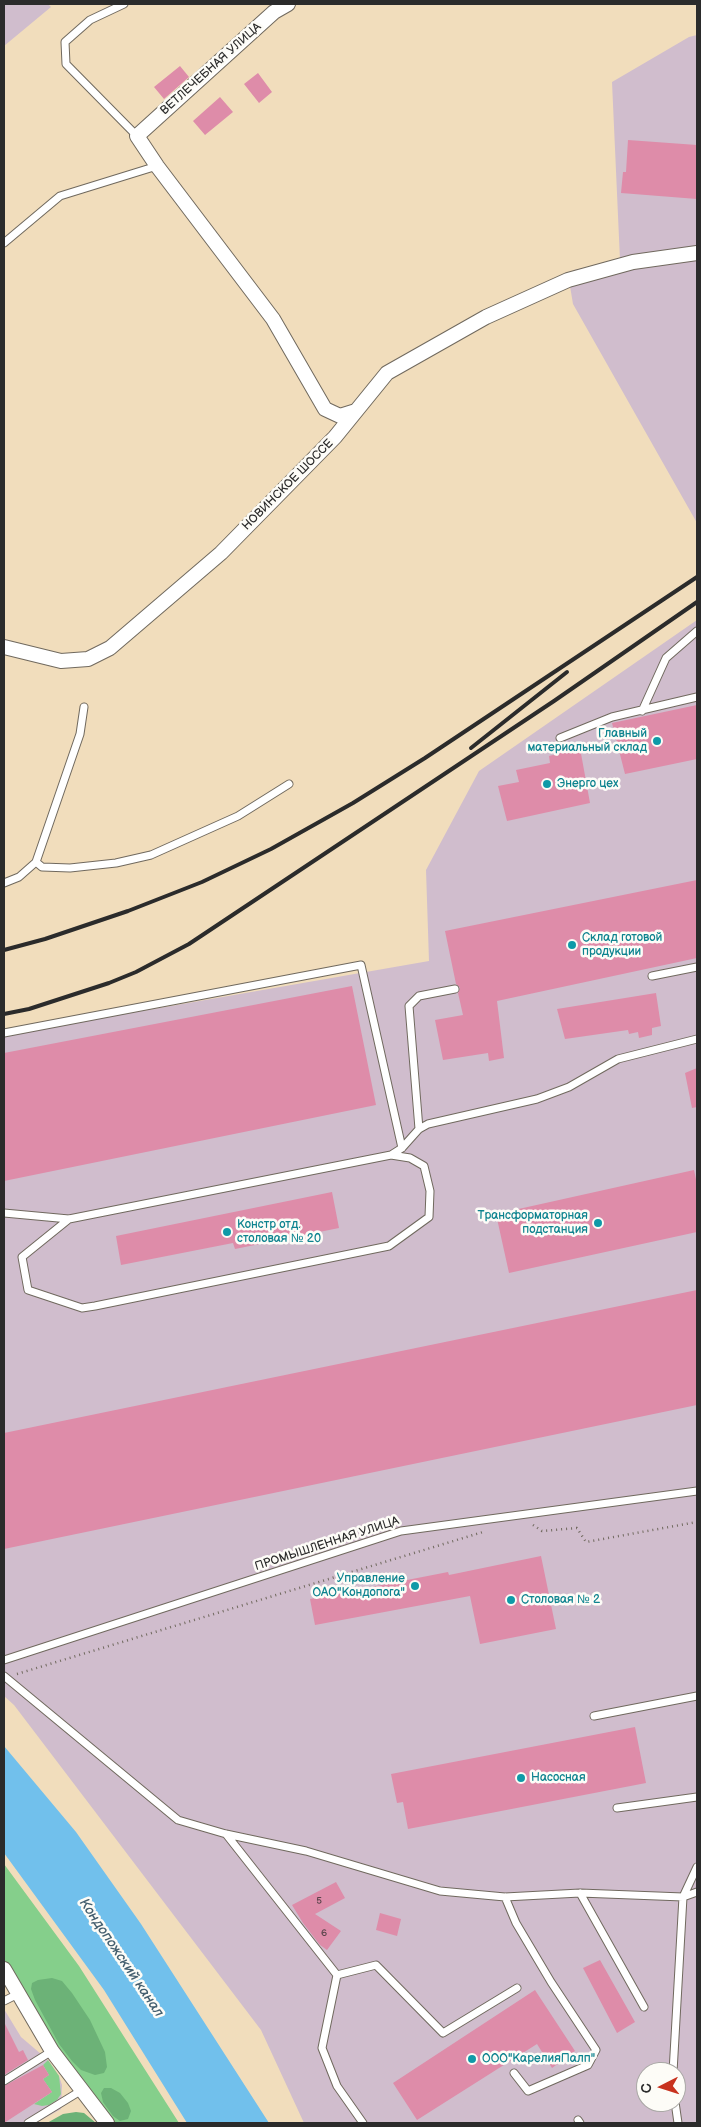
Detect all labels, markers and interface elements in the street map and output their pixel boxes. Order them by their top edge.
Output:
street label: ВЕТЛЕЧЕБНАЯ УЛИЦА [158,20,264,118]
street label: НОВИНСКОЕ ШОССЕ [240,437,336,533]
place label: Главный материальный склад [527,727,647,755]
marker: Главный материальный склад [651,735,663,747]
place label: Энерго цех [557,777,618,791]
marker: Энерго цех [541,778,553,790]
place label: Склад готовой продукции [582,931,662,959]
marker: Склад готовой продукции [566,939,578,951]
place label: Трансформаторная подстанция [477,1209,588,1237]
marker: Трансформаторная подстанция [592,1217,604,1229]
place label: Констр отд. столовая № 20 [237,1218,321,1246]
marker: Констр отд. столовая № 20 [221,1226,233,1238]
street label: ПРОМЫШЛЕННАЯ УЛИЦА [253,1514,401,1574]
place label: Управление ОАО"Кондопога" [312,1572,405,1600]
marker: Управление ОАО"Кондопога" [409,1580,421,1592]
place label: Столовая № 2 [521,1593,600,1607]
marker: Столовая № 2 [505,1594,517,1606]
place label: Насосная [531,1771,586,1785]
marker: Насосная [515,1772,527,1784]
house number: 5 [316,1895,322,1907]
water label: Кондопожский канал [75,1896,167,2020]
house number: 6 [321,1927,327,1939]
place label: ООО"КарелияПалп" [482,2052,595,2066]
marker: ООО"КарелияПалп" [466,2053,478,2065]
north arrow [636,2062,686,2112]
text: С [638,2083,655,2094]

